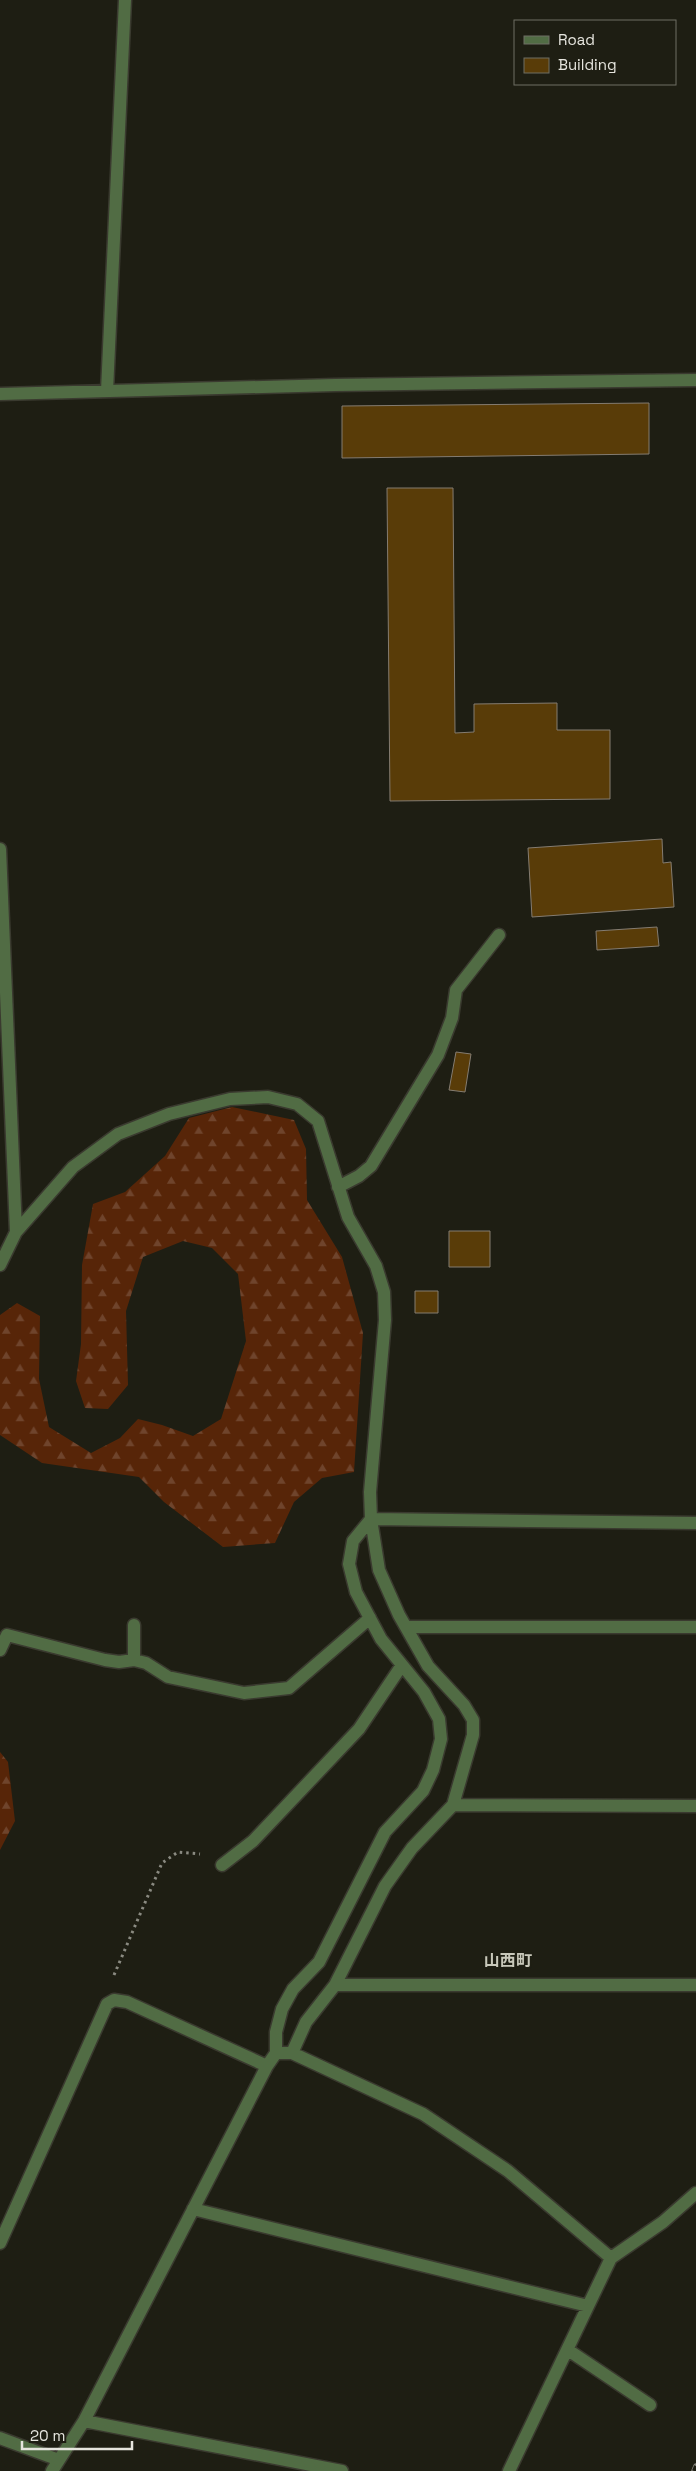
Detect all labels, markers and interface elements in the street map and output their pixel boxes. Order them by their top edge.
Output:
legend [514,20,676,85]
text: Road [558,30,595,49]
text: Building [558,55,617,74]
district label: 山西町 [484,1950,532,1971]
scale bar [22,2418,132,2450]
text: 20 m [30,2426,65,2445]

